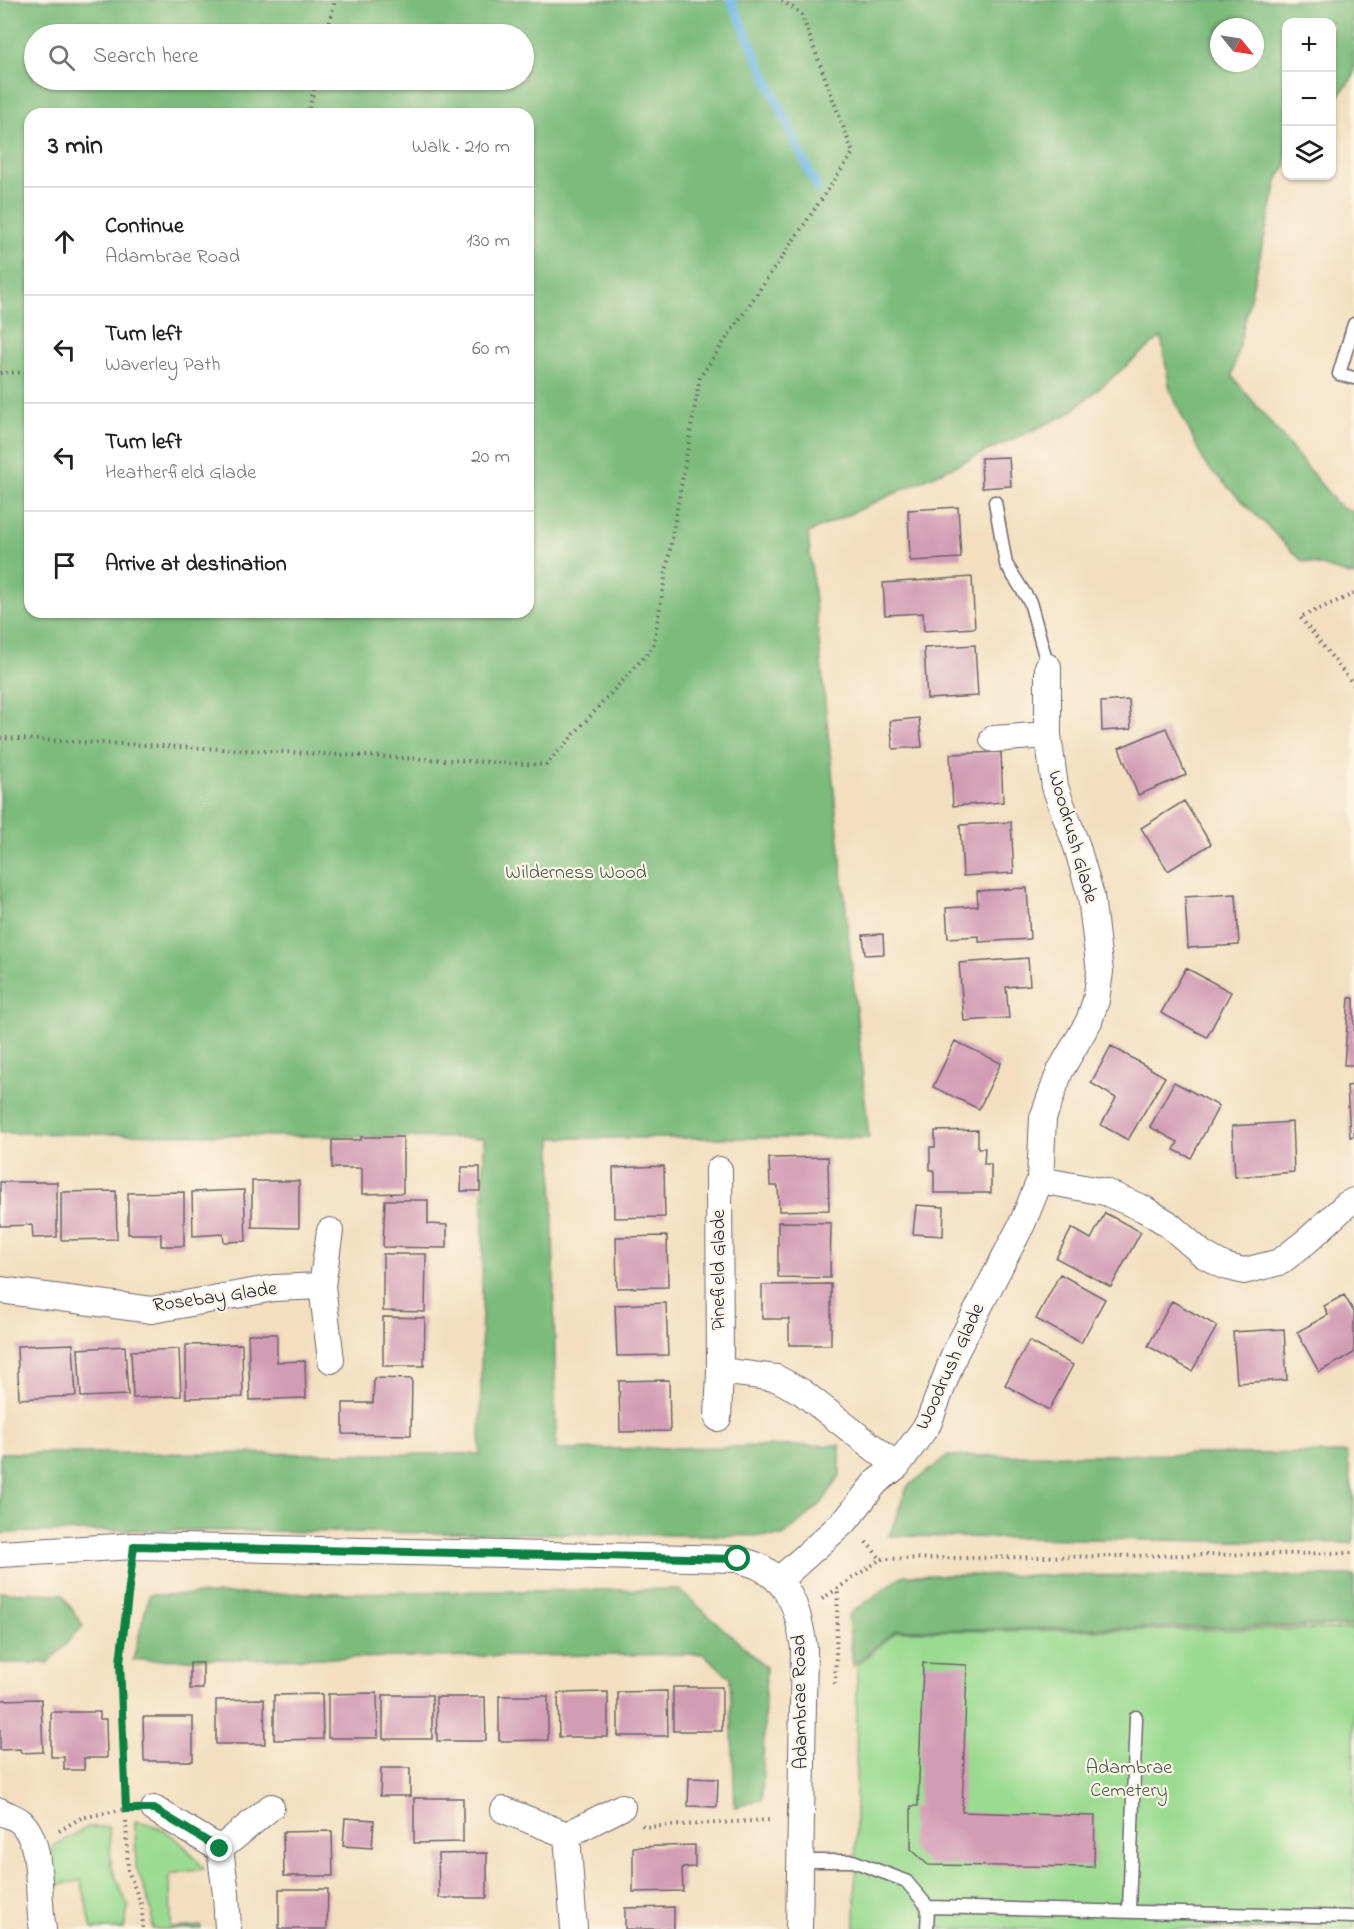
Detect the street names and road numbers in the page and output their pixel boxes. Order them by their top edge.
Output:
street label: Woodrush Glade [1039,767,1105,907]
street label: Pinefield Glade [705,1209,734,1331]
street label: Rosebay Glade [151,1275,279,1321]
street label: Woodrush Glade [909,1299,993,1435]
street label: Adambrae Road [785,1634,817,1770]

